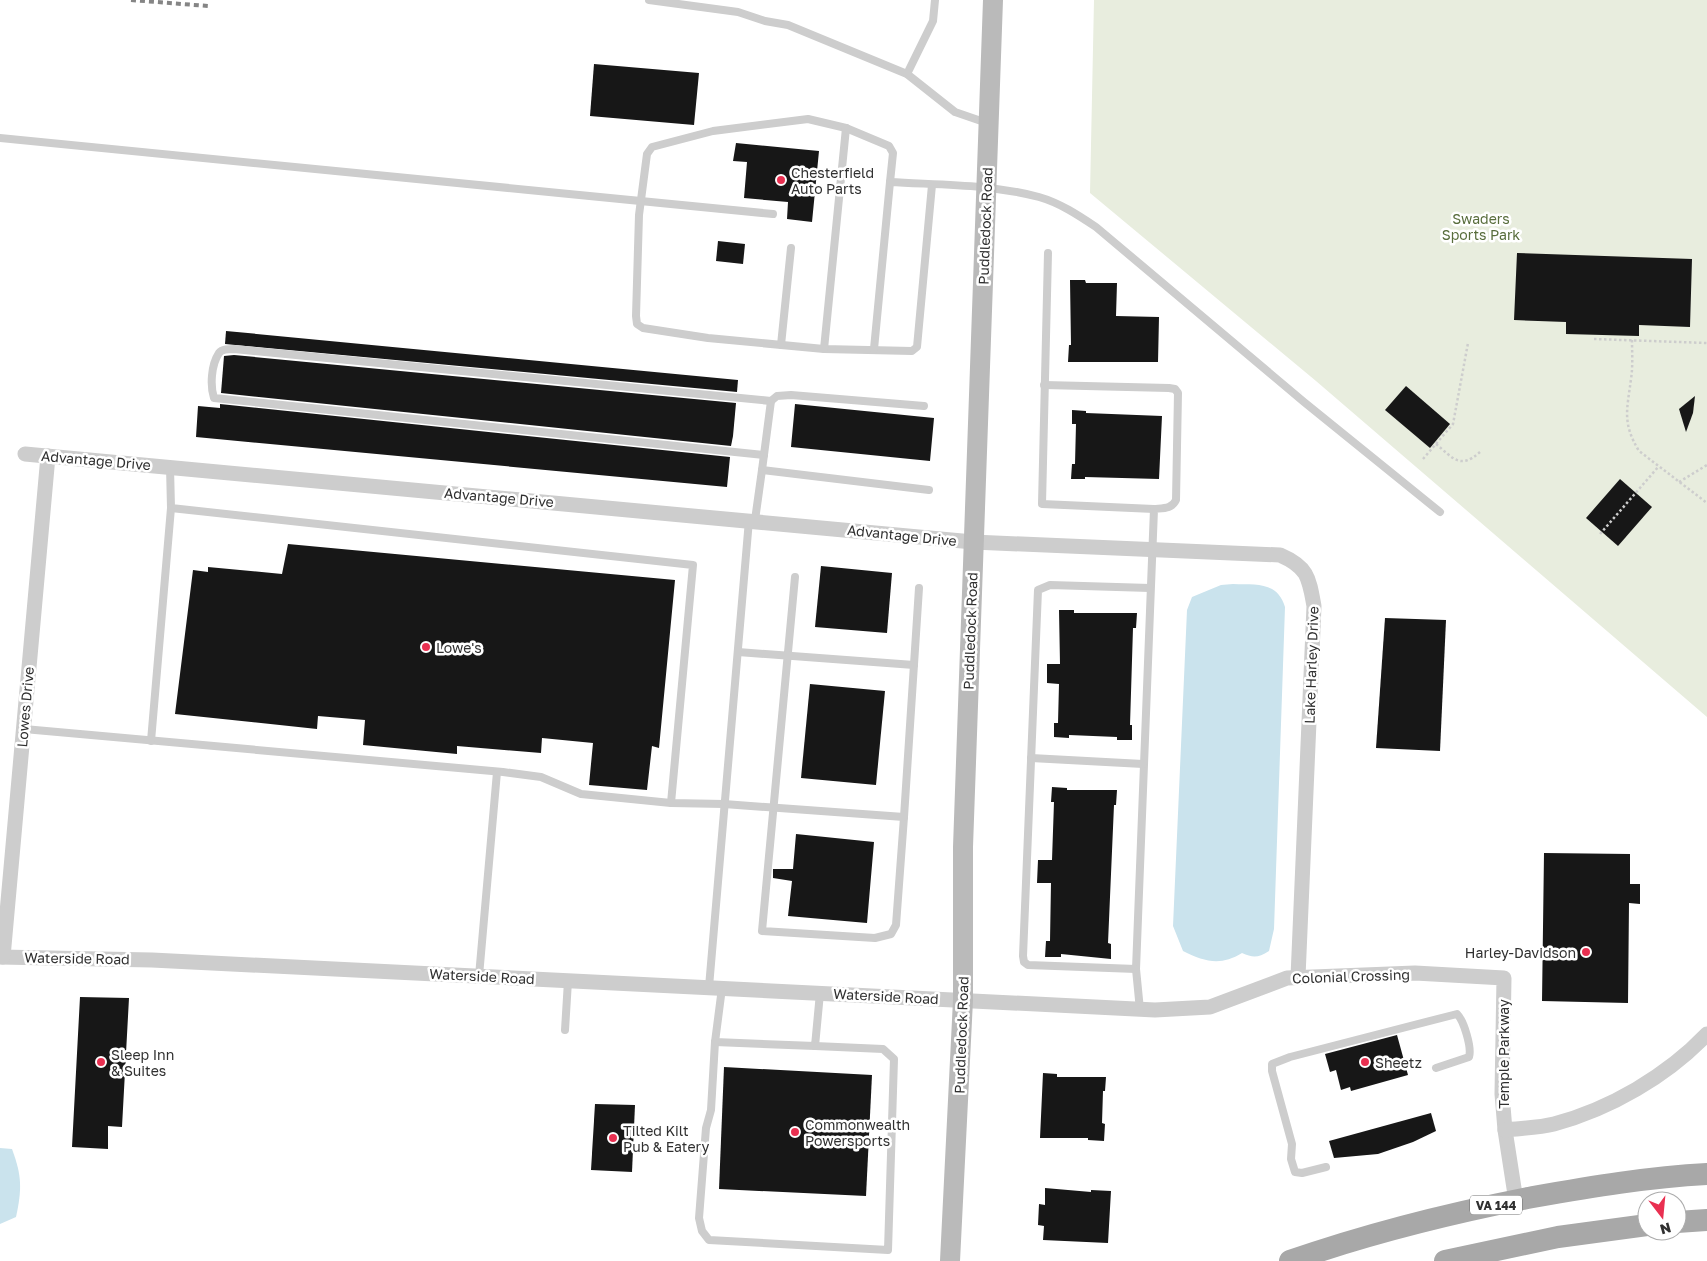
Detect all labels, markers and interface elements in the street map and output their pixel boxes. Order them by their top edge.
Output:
place label: Chesterfield Auto Parts [791,164,874,197]
street label: Puddledock Road [974,167,996,285]
marker: Chesterfield Auto Parts [775,174,787,186]
park label: Swaders Sports Park [1442,210,1520,243]
street label: Advantage Drive [40,447,152,473]
street label: Advantage Drive [443,484,555,510]
street label: Advantage Drive [846,521,958,549]
street label: Puddledock Road [959,572,981,690]
street label: Lake Harley Drive [1300,606,1322,724]
place label: Lowe's [436,639,482,656]
marker: Lowe's [420,641,432,653]
street label: Lowes Drive [13,666,37,748]
place label: Harley-Davidson [1465,944,1576,961]
marker: Harley-Davidson [1580,946,1592,958]
street label: Waterside Road [24,949,130,967]
street label: Waterside Road [429,965,535,987]
street label: Colonial Crossing [1292,965,1410,987]
street label: Puddledock Road [950,976,972,1094]
street label: Waterside Road [833,985,939,1007]
street label: Temple Parkway [1495,999,1512,1109]
place label: Sleep Inn & Suites [111,1046,174,1079]
place label: Sheetz [1375,1054,1422,1071]
marker: Sleep Inn & Suites [95,1056,107,1068]
marker: Sheetz [1359,1056,1371,1068]
place label: Commonwealth Powersports [805,1116,910,1149]
place label: Tilted Kilt Pub & Eatery [623,1122,709,1155]
marker: Commonwealth Powersports [789,1126,801,1138]
marker: Tilted Kilt Pub & Eatery [607,1132,619,1144]
north arrow [1637,1191,1687,1241]
road number: VA 144 [1470,1196,1522,1214]
text: N [1658,1219,1673,1239]

